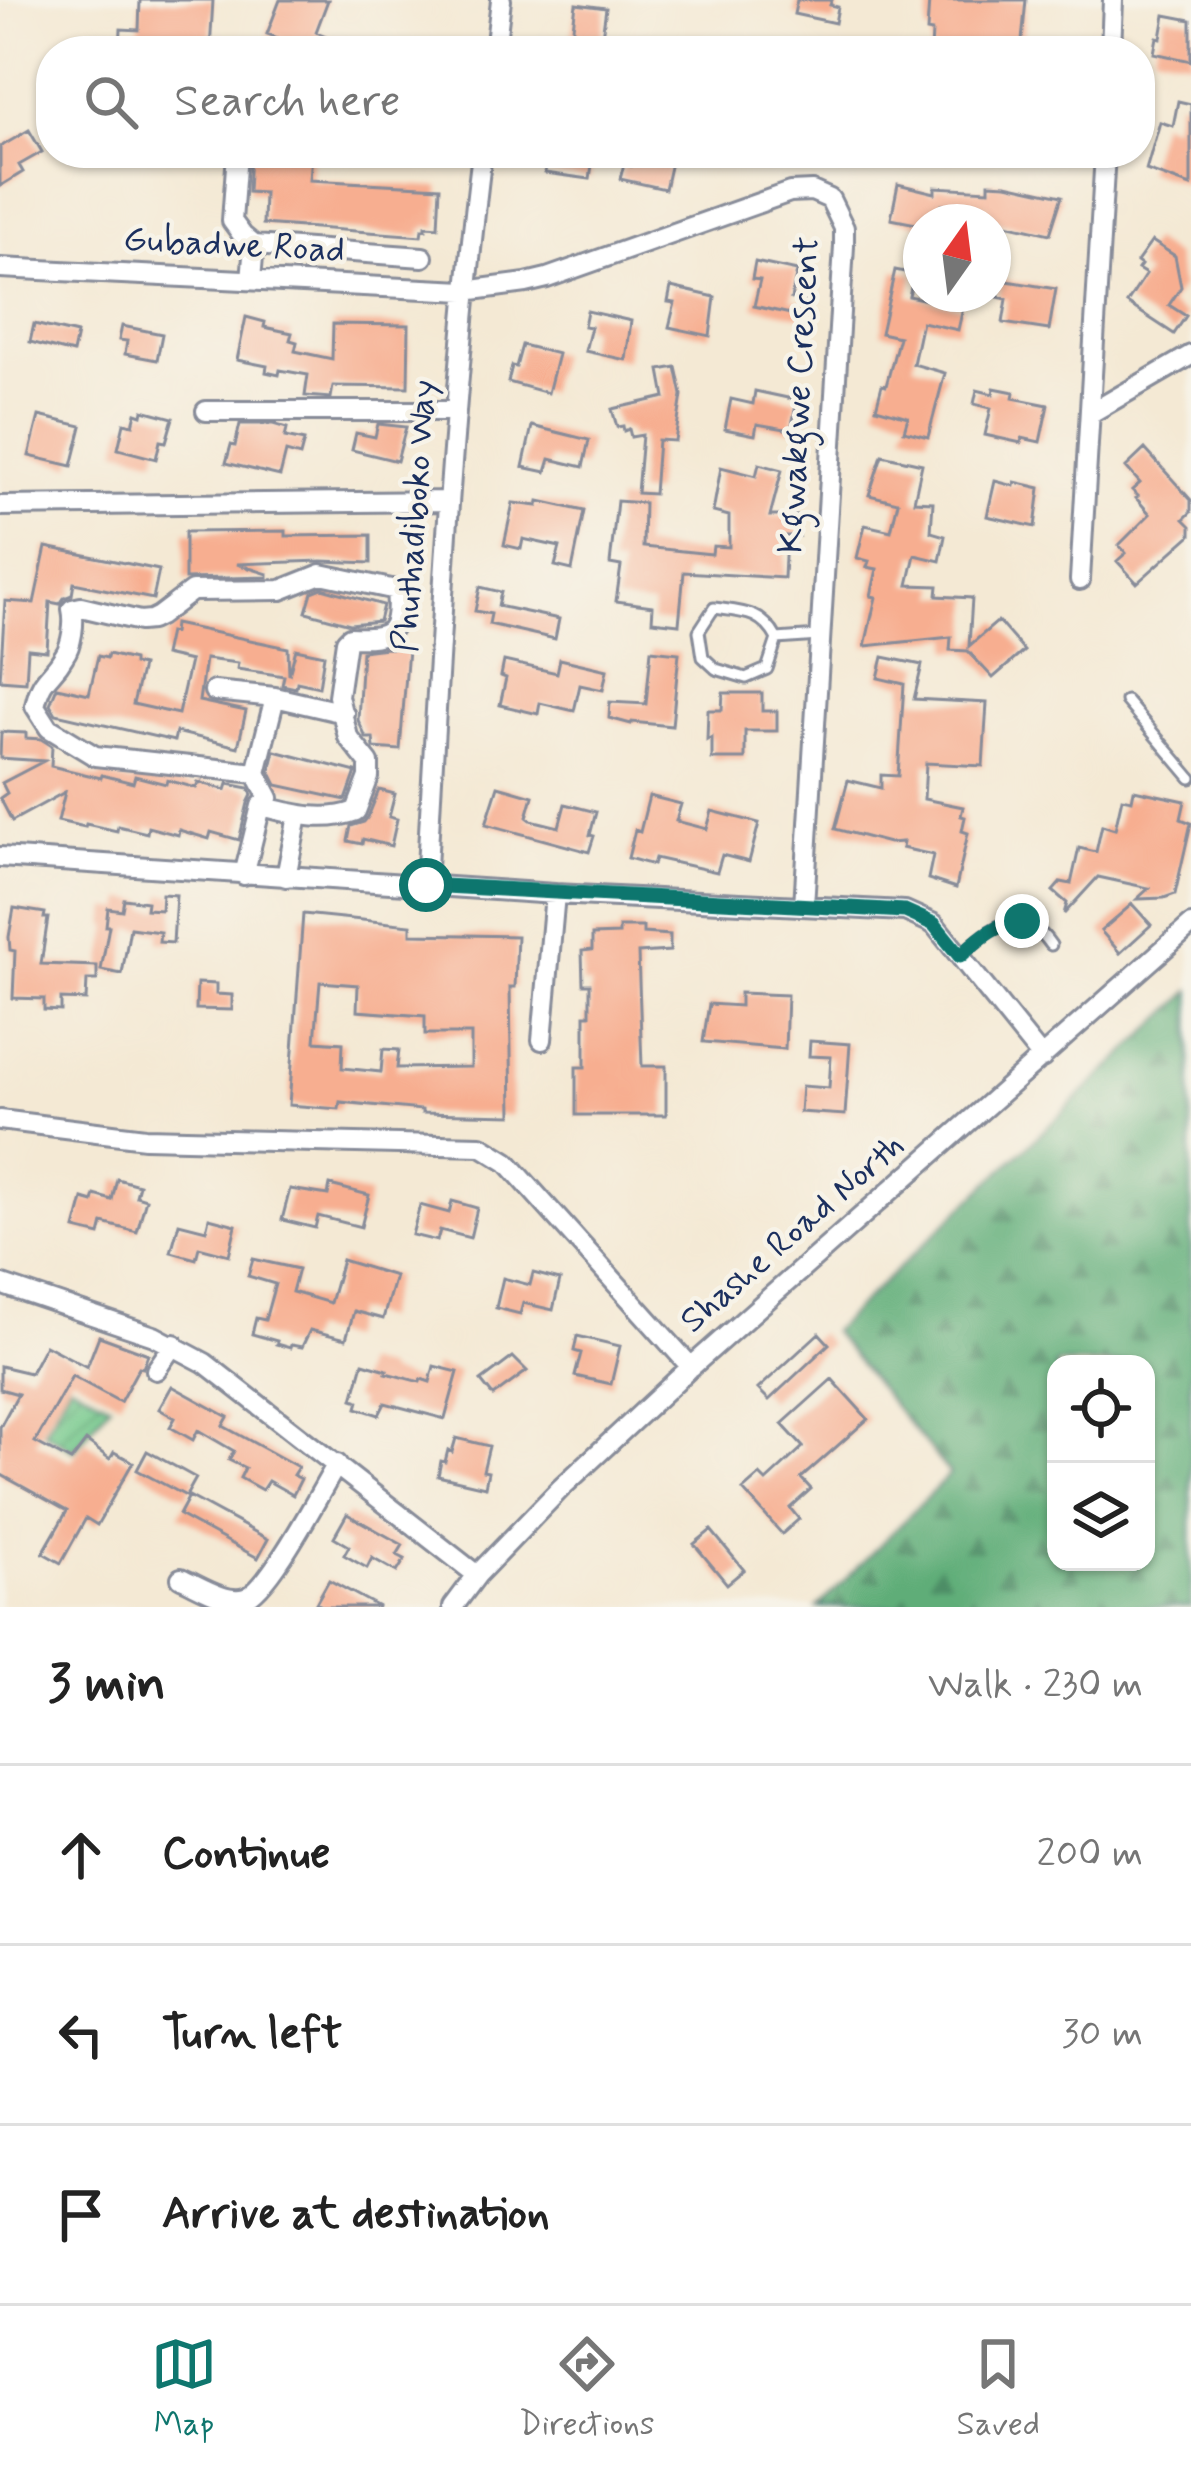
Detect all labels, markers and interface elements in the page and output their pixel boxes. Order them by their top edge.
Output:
search box [36,36,1155,168]
icon: search [78,69,144,135]
text: Search here [174,73,401,132]
north arrow [903,204,1011,312]
street label: Gubadwe Road [122,217,346,275]
street label: Kgwakgwe Crescent [768,235,835,555]
street label: Phuthadiboko Way [383,378,449,654]
route start [399,858,453,912]
route end [995,894,1049,948]
street label: Shashe Road North [671,1123,915,1345]
map controls [1047,1355,1155,1571]
button: locate [1047,1355,1155,1463]
button: layers [1047,1463,1155,1571]
text: 3 min [48,1652,166,1718]
text: Walk · 230 m [928,1660,1143,1711]
icon: ahead [48,1822,114,1888]
text: Continue [162,1825,330,1884]
text: 200 m [1037,1829,1143,1880]
icon: left [48,2002,114,2068]
text: Turn left [162,2005,342,2064]
text: 30 m [1061,2009,1143,2060]
icon: arrive [48,2182,114,2248]
text: Arrive at destination [162,2185,550,2244]
tab: Map [151,2331,217,2447]
tab: Directions [519,2331,655,2447]
tab: Saved [957,2331,1040,2447]

